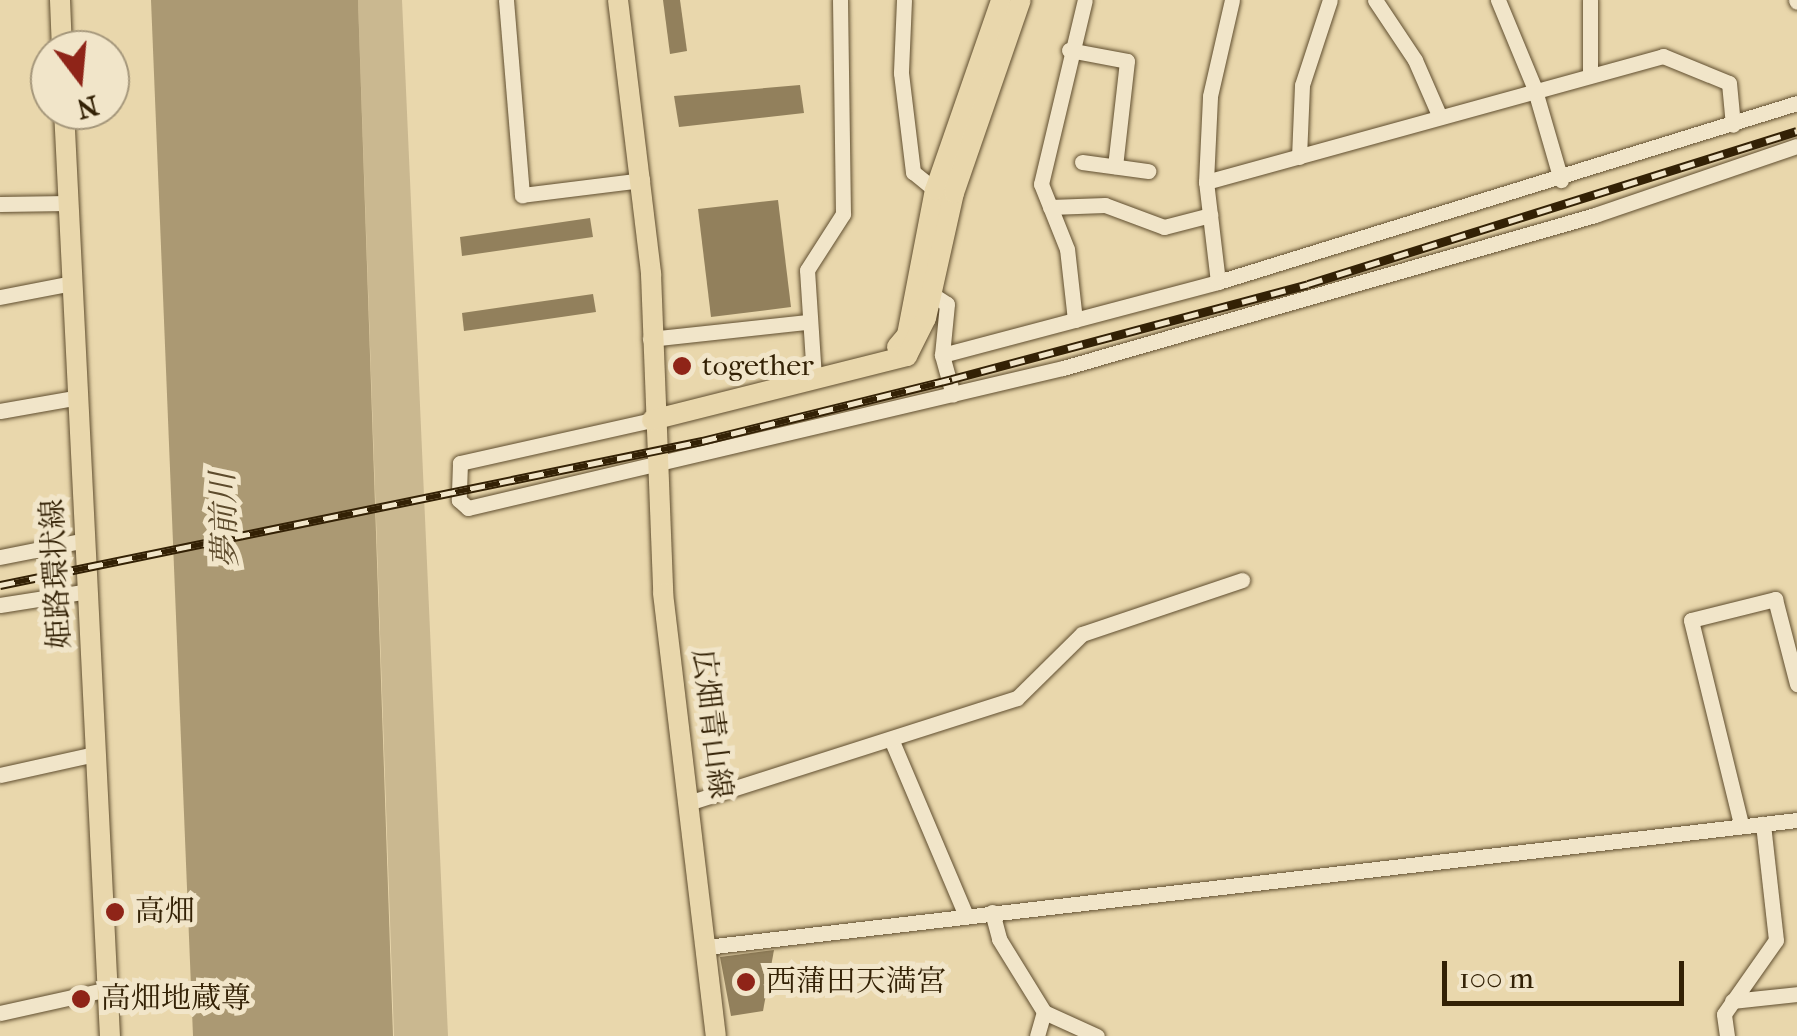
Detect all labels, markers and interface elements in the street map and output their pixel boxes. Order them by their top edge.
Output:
north arrow [30,30,130,130]
text: N [73,89,103,126]
place label: together [702,348,814,384]
marker: together [671,355,693,377]
water label: 夢前川 [204,471,246,569]
street label: 姫路環状線 [35,498,79,650]
street label: 広畑青山線 [684,647,738,801]
place label: 高畑 [135,894,195,930]
marker: 高畑 [104,901,126,923]
scale bar [1447,941,1690,1003]
text: 100 m [1459,961,1534,996]
place label: 西蒲田天満宮 [766,964,946,1000]
marker: 西蒲田天満宮 [735,971,757,993]
place label: 高畑地蔵尊 [101,981,251,1017]
marker: 高畑地蔵尊 [70,988,92,1010]

